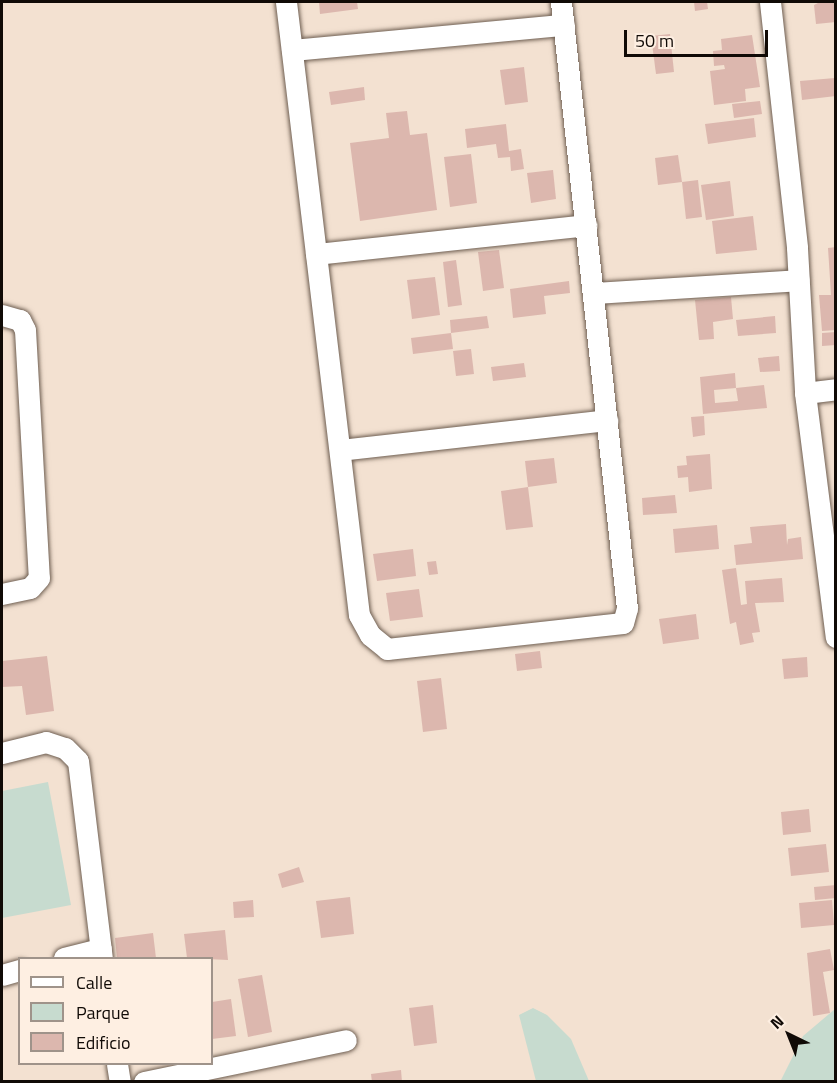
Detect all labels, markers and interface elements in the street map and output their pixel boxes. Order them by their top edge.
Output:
scale bar [627,18,771,56]
text: 50 m [635,27,674,54]
legend [18,957,213,1065]
text: Calle [76,969,112,996]
text: Parque [76,999,130,1026]
north arrow [759,1005,819,1065]
text: N [764,1009,789,1034]
text: Edificio [76,1029,130,1056]

